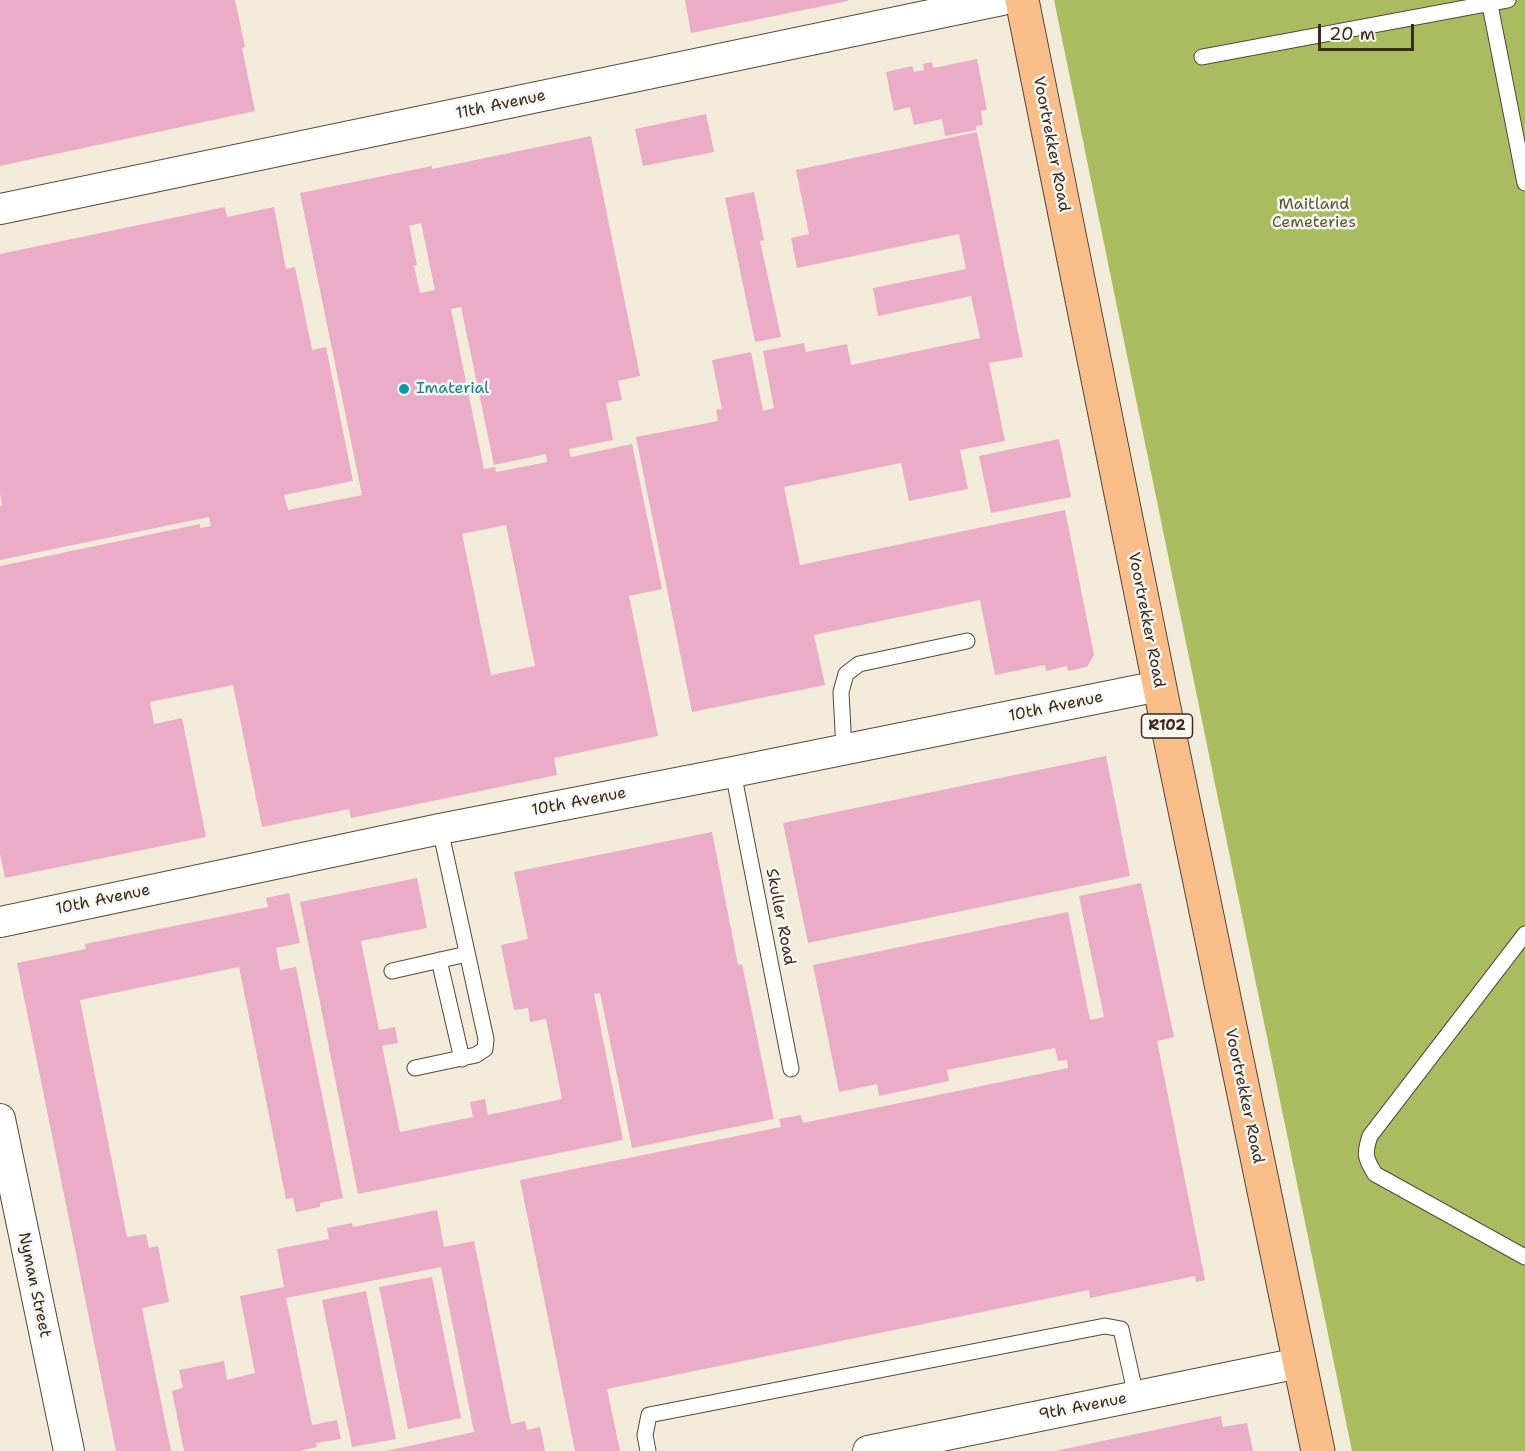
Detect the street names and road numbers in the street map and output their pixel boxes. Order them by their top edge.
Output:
street label: Voortrekker Road [1028,75,1074,213]
street label: 11th Avenue [454,86,548,124]
street label: Voortrekker Road [1123,551,1169,689]
street label: 10th Avenue [1007,688,1105,726]
road number: R102 [1142,714,1192,738]
street label: 10th Avenue [530,783,628,821]
street label: Skuller Road [761,867,799,967]
street label: 10th Avenue [54,881,152,919]
street label: Voortrekker Road [1220,1027,1268,1165]
street label: Nyman Street [13,1231,55,1339]
street label: 9th Avenue [1037,1389,1129,1425]

